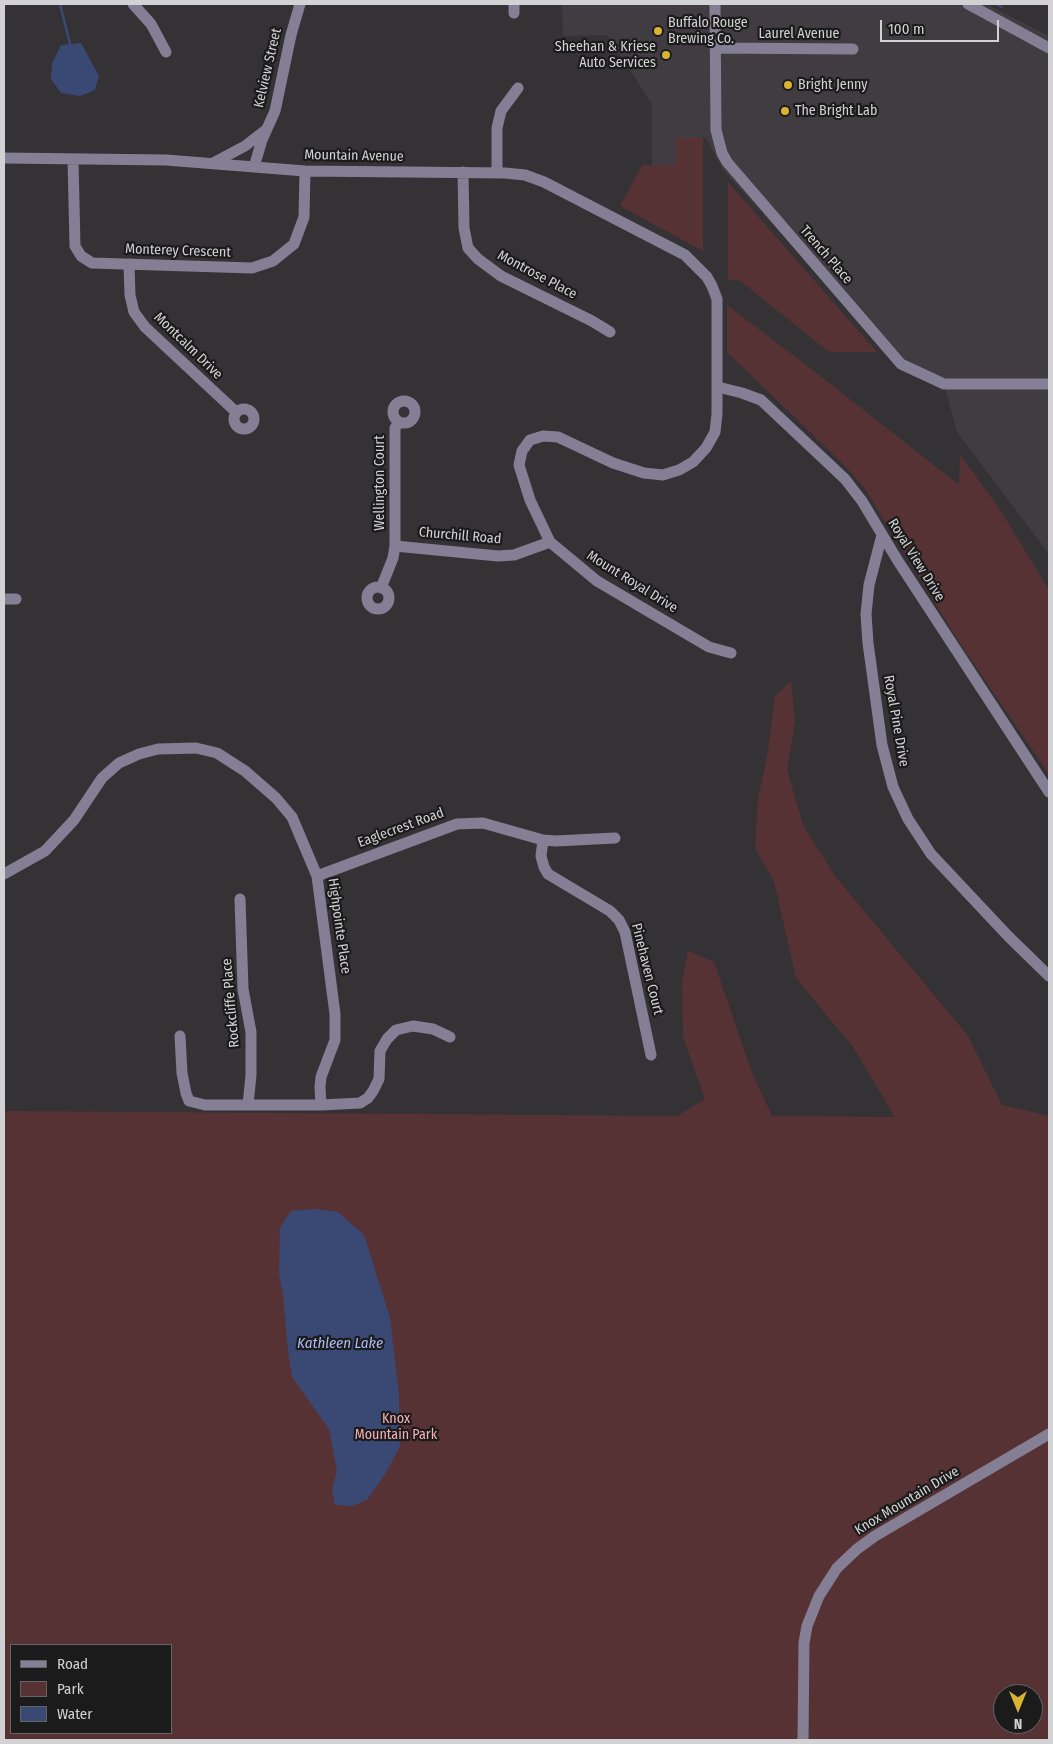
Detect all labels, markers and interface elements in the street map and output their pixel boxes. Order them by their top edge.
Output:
scale bar [883,10,1002,42]
place label: Buffalo Rouge Brewing Co. [668,15,748,48]
text: 100 m [888,20,925,38]
marker: Buffalo Rouge Brewing Co. [652,25,664,37]
street label: Laurel Avenue [759,26,839,42]
street label: Kelview Street [251,27,285,109]
place label: Sheehan & Kriese Auto Services [555,39,656,72]
marker: Sheehan & Kriese Auto Services [660,49,672,61]
place label: Bright Jenny [798,77,868,93]
marker: Bright Jenny [782,79,794,91]
place label: The Bright Lab [795,103,877,119]
marker: The Bright Lab [779,105,791,117]
street label: Mountain Avenue [304,147,404,165]
street label: Trench Place [796,222,856,288]
street label: Monterey Crescent [125,241,231,261]
street label: Montrose Place [494,247,580,303]
street label: Montcalm Drive [150,309,226,383]
street label: Wellington Court [372,435,388,531]
street label: Royal View Drive [884,516,948,604]
street label: Churchill Road [418,524,502,548]
street label: Mount Royal Drive [583,547,681,617]
street label: Royal Pine Drive [880,674,912,768]
street label: Eaglecrest Road [356,805,446,851]
street label: Highpointe Place [324,877,354,975]
street label: Pinehaven Court [627,921,667,1017]
street label: Rockcliffe Place [219,958,243,1048]
water label: Kathleen Lake [297,1335,383,1353]
park label: Knox Mountain Park [355,1411,437,1444]
street label: Knox Mountain Drive [852,1463,962,1539]
legend [10,1644,172,1734]
text: Road [57,1655,88,1673]
text: Park [57,1680,84,1698]
north arrow [993,1684,1043,1734]
text: Water [57,1705,92,1723]
text: N [1014,1715,1022,1732]

